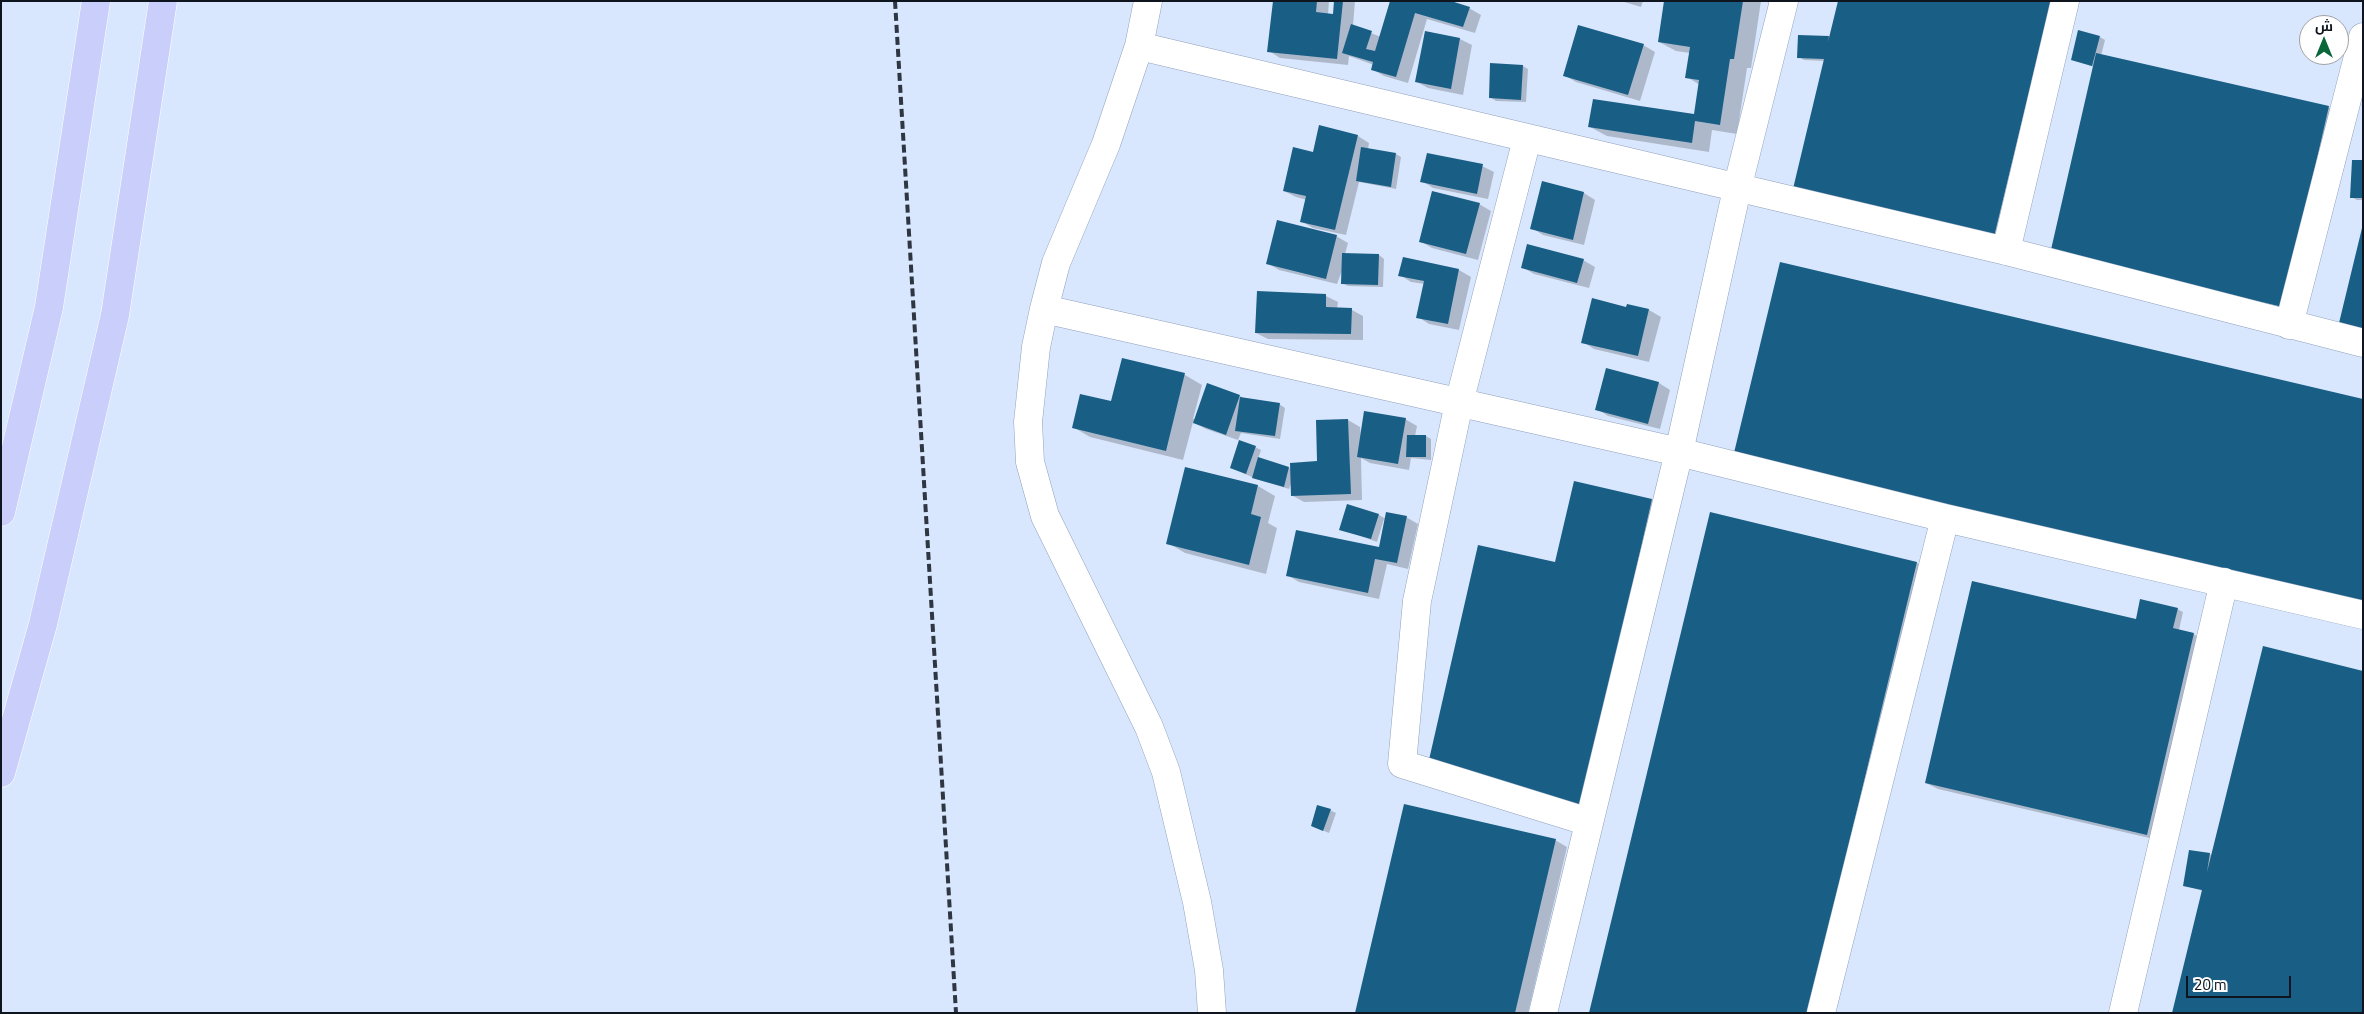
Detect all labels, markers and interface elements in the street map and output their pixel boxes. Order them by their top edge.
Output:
text: ش [2315,13,2333,39]
north arrow [2299,15,2349,65]
scale bar [2189,966,2294,998]
text: 20 m [2194,970,2227,999]

